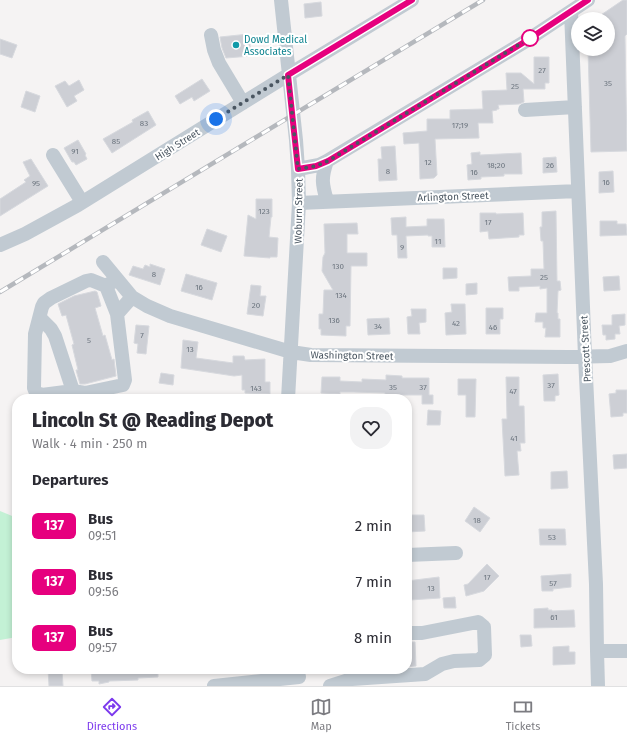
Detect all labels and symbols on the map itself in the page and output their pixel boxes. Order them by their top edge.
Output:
unlabelled marker [521,29,539,47]
place label: Dowd Medical Associates [244,34,307,58]
marker: Dowd Medical Associates [231,40,241,50]
house number: 27 [538,66,546,75]
house number: 35 [604,79,612,88]
house number: 25 [511,82,519,91]
your location [206,109,226,129]
house number: 83 [140,119,148,128]
house number: 17;19 [452,121,468,130]
street label: High Street [153,126,202,163]
house number: 85 [112,137,120,146]
house number: 91 [71,147,79,156]
house number: 12 [424,158,432,167]
house number: 18;20 [487,161,506,170]
house number: 26 [546,161,554,170]
house number: 8 [386,167,391,176]
house number: 16 [470,168,478,177]
street label: Woburn Street [292,178,306,244]
house number: 16 [602,178,610,187]
house number: 95 [32,179,40,188]
street label: Arlington Street [417,190,489,204]
house number: 123 [258,207,270,216]
house number: 17 [484,218,492,227]
house number: 11 [435,237,441,246]
house number: 9 [400,243,404,252]
house number: 130 [332,262,344,271]
house number: 8 [152,270,157,279]
house number: 25 [540,273,548,282]
house number: 16 [195,283,203,292]
house number: 134 [335,291,348,300]
house number: 20 [252,301,261,310]
street label: Prescott Street [578,315,594,383]
house number: 136 [328,316,340,325]
house number: 42 [452,319,460,328]
house number: 34 [374,322,383,331]
house number: 46 [489,323,497,332]
house number: 7 [140,331,144,340]
house number: 5 [87,336,91,345]
house number: 13 [186,345,194,354]
street label: Washington Street [311,349,394,363]
house number: 37 [547,381,555,390]
house number: 35 [389,383,397,392]
house number: 37 [419,383,427,392]
house number: 143 [250,384,262,393]
house number: 47 [509,387,517,396]
house number: 41 [510,434,518,443]
house number: 18 [473,516,482,525]
house number: 53 [548,533,556,542]
house number: 17 [483,573,491,582]
house number: 57 [549,579,557,588]
house number: 13 [427,584,435,593]
house number: 61 [550,613,558,622]

